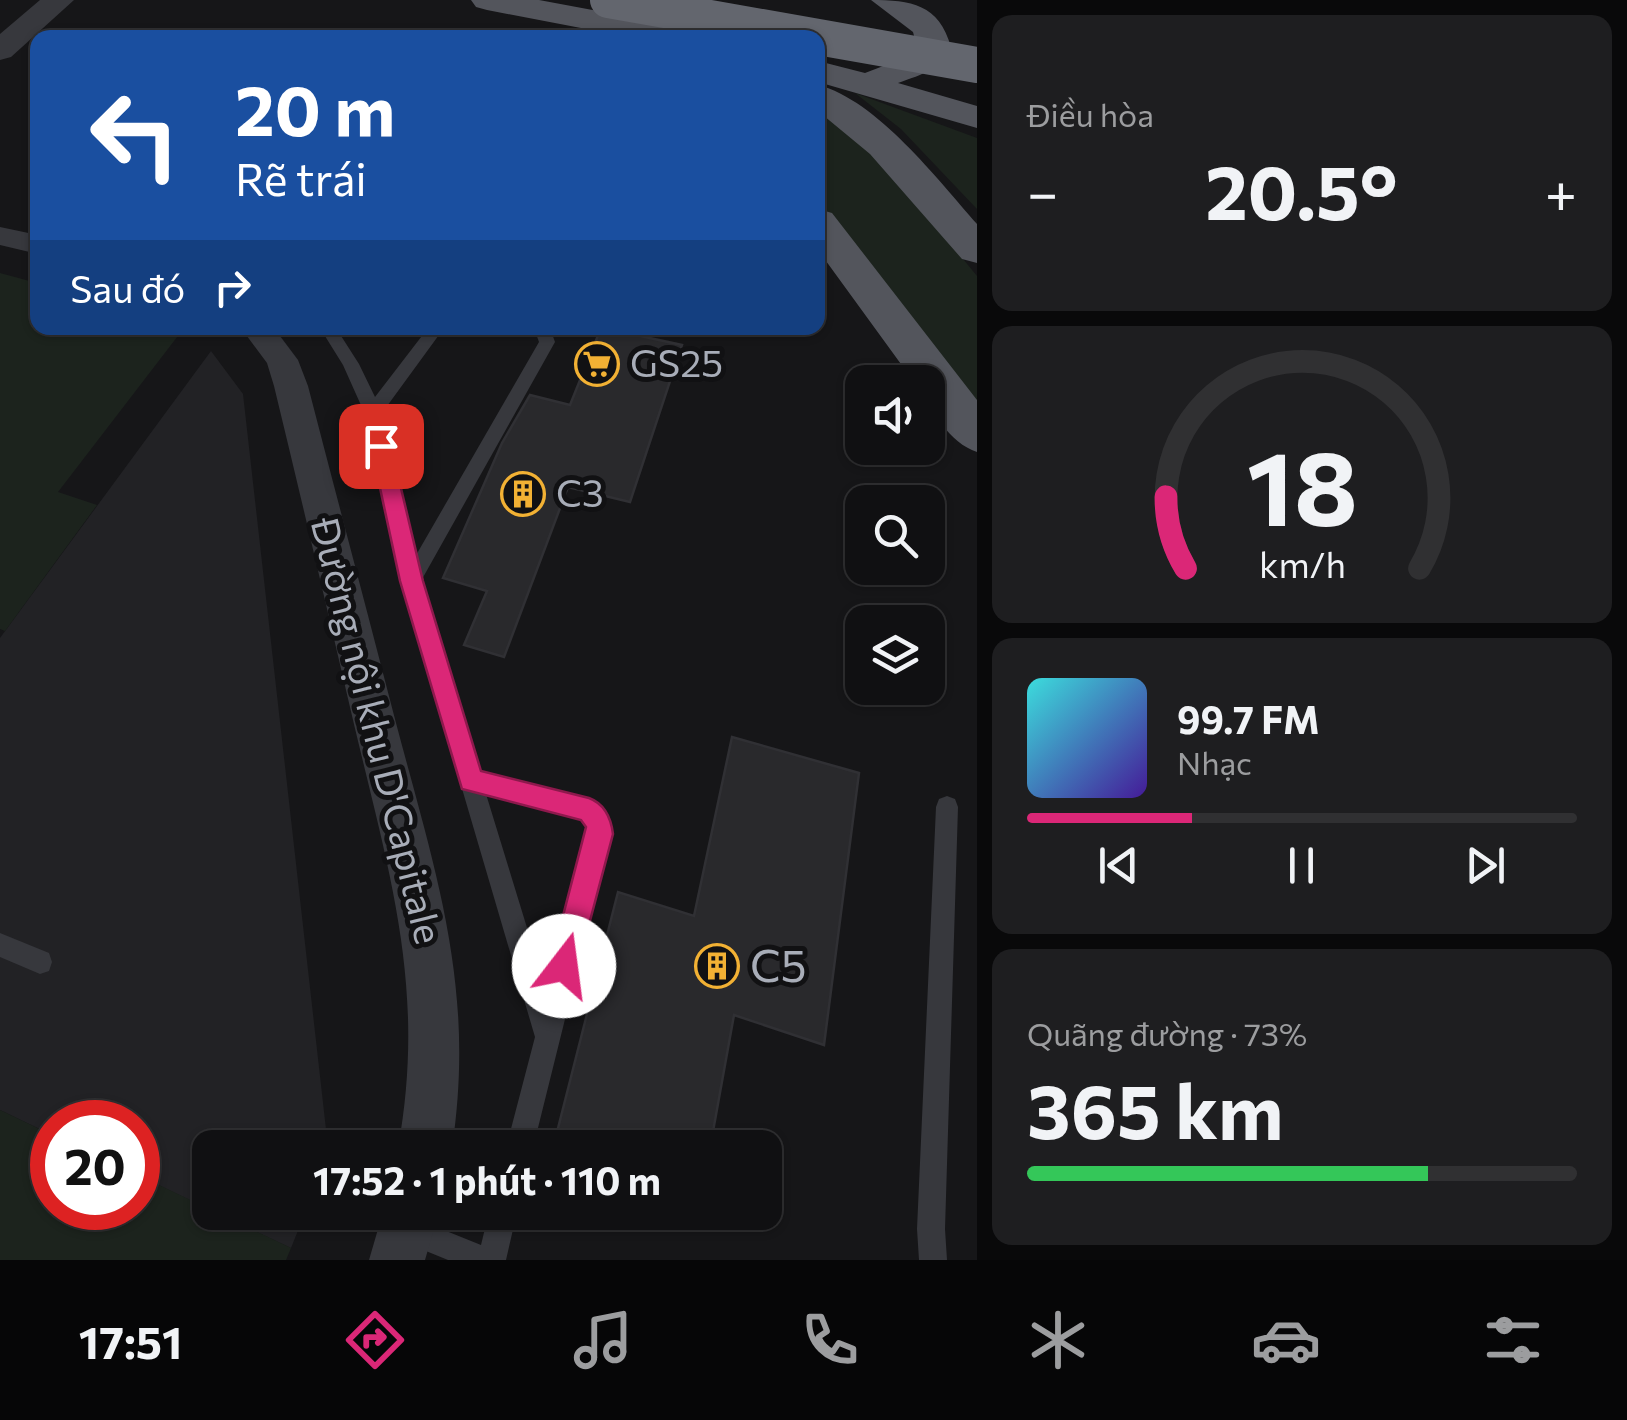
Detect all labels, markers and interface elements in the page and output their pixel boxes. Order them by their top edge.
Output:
text: 20 m [235,65,395,150]
icon: left [70,70,200,200]
text: Điều hòa [1027,94,1154,134]
text: 20.5° [1205,144,1398,235]
text: Rẽ trái [235,150,367,205]
text: − [1027,157,1058,224]
text: + [1545,157,1577,224]
icon: right [205,260,260,315]
text: Sau đó [70,264,185,311]
place label: GS25 [630,338,723,385]
supermarket icon: GS25 [574,341,620,387]
map controls [845,365,945,705]
button: sound [845,365,945,465]
pin [339,404,424,489]
icon: arrive [354,419,409,474]
text: 18 [1246,420,1358,547]
place label: C3 [556,468,604,515]
building icon: C3 [500,471,546,517]
button: search [845,485,945,585]
street label: Đường nội khu D'Capitale [303,512,454,948]
text: km/h [1259,542,1345,585]
button: layers [845,605,945,705]
text: 99.7 FM [1177,695,1320,742]
text: Nhạc [1177,742,1252,782]
icon: previous [1091,838,1146,893]
icon: pause [1274,838,1329,893]
icon: next [1458,838,1513,893]
position arrow [512,914,616,1018]
place label: C5 [750,936,807,991]
building icon: C5 [694,943,740,989]
text: Quãng đường · 73% [1027,1013,1307,1053]
text: 365 km [1027,1063,1284,1154]
speed limit sign: 20 [30,1100,160,1230]
text: 17:52 · 1 phút · 110 m [313,1156,661,1203]
icon: directions [340,1305,410,1375]
icon: music [568,1305,638,1375]
icon: phone [795,1305,865,1375]
icon: climate [1023,1305,1093,1375]
icon: car [1251,1305,1321,1375]
icon: filters [1478,1305,1548,1375]
text: 17:51 [79,1313,182,1368]

